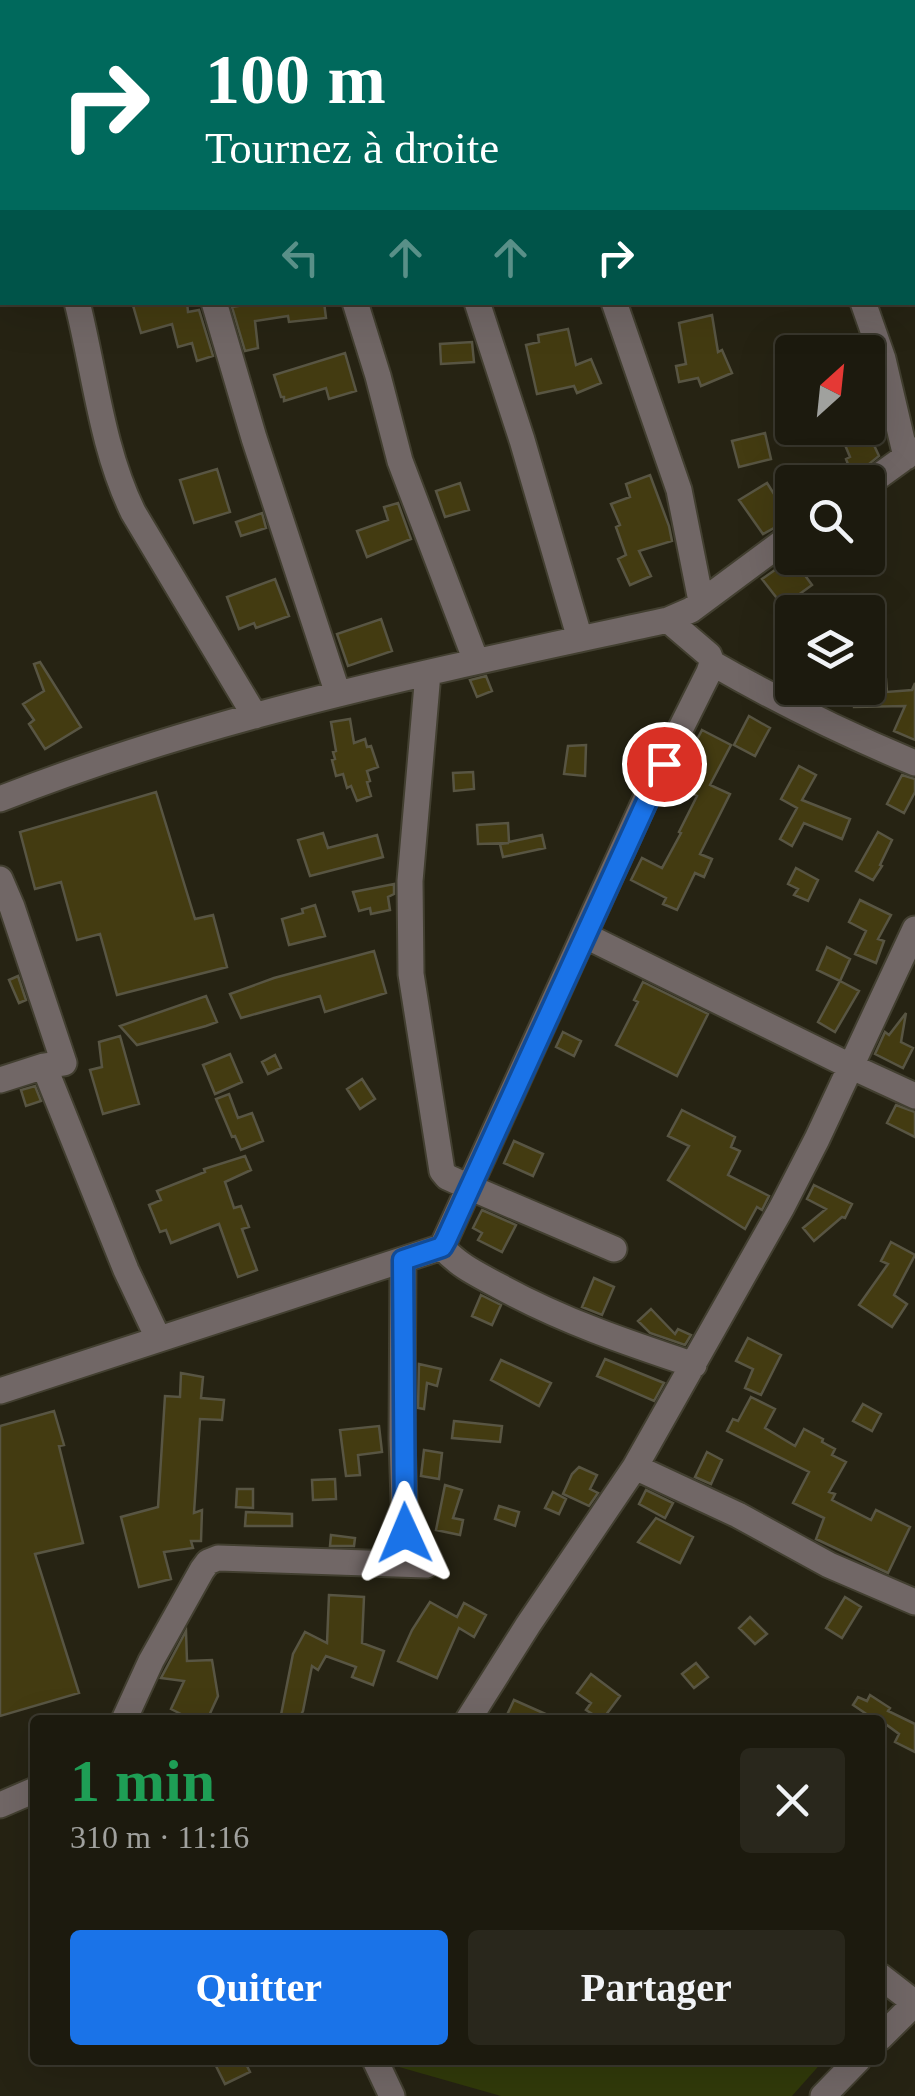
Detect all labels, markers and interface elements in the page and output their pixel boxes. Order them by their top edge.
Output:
icon: right [40,40,170,170]
text: 100 m [205,41,386,118]
text: Tournez à droite [205,123,499,173]
icon: left [273,230,328,285]
icon: ahead [378,230,433,285]
icon: ahead [483,230,538,285]
icon: right [588,230,643,285]
north arrow [775,335,885,445]
map controls [775,335,885,705]
button: search [775,465,885,575]
button: layers [775,595,885,705]
pin [622,722,707,807]
icon: arrive [637,737,692,792]
position arrow [353,1481,457,1585]
text: 1 min [70,1748,215,1814]
button: close [740,1748,845,1853]
text: 310 m · 11:16 [70,1819,249,1855]
button: Quitter [70,1930,448,2045]
button: Partager [468,1930,845,2045]

